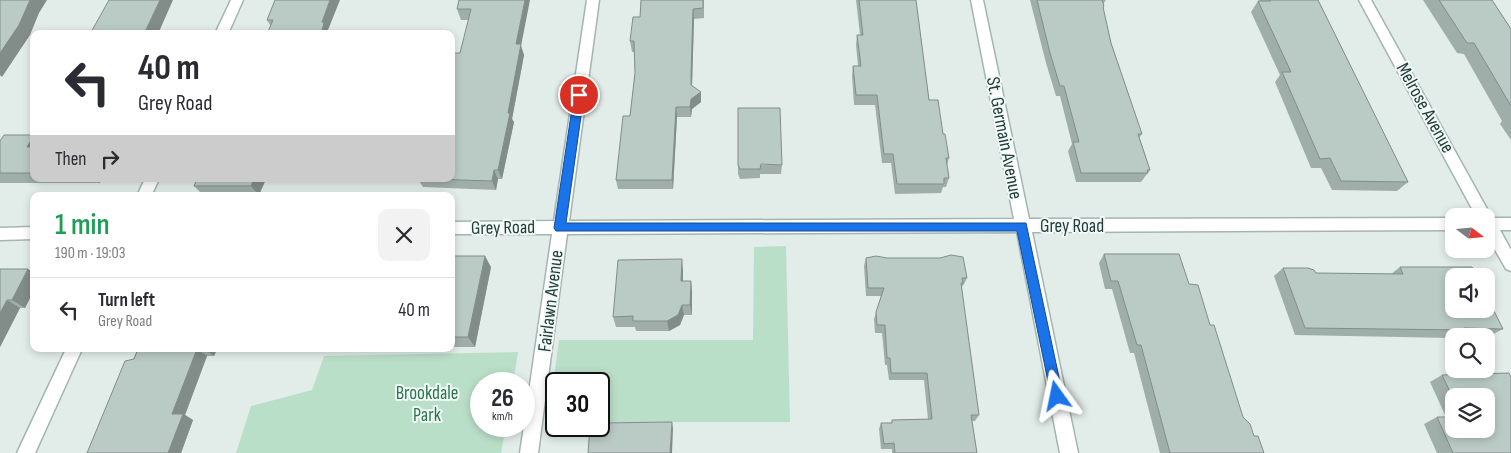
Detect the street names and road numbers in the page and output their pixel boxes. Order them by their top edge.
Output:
street label: Melrose Avenue [1391,59,1459,157]
street label: St. Germain Avenue [981,75,1027,201]
street label: Grey Road [1040,215,1104,238]
street label: Grey Road [471,216,535,240]
street label: Fairlawn Avenue [533,249,569,353]

